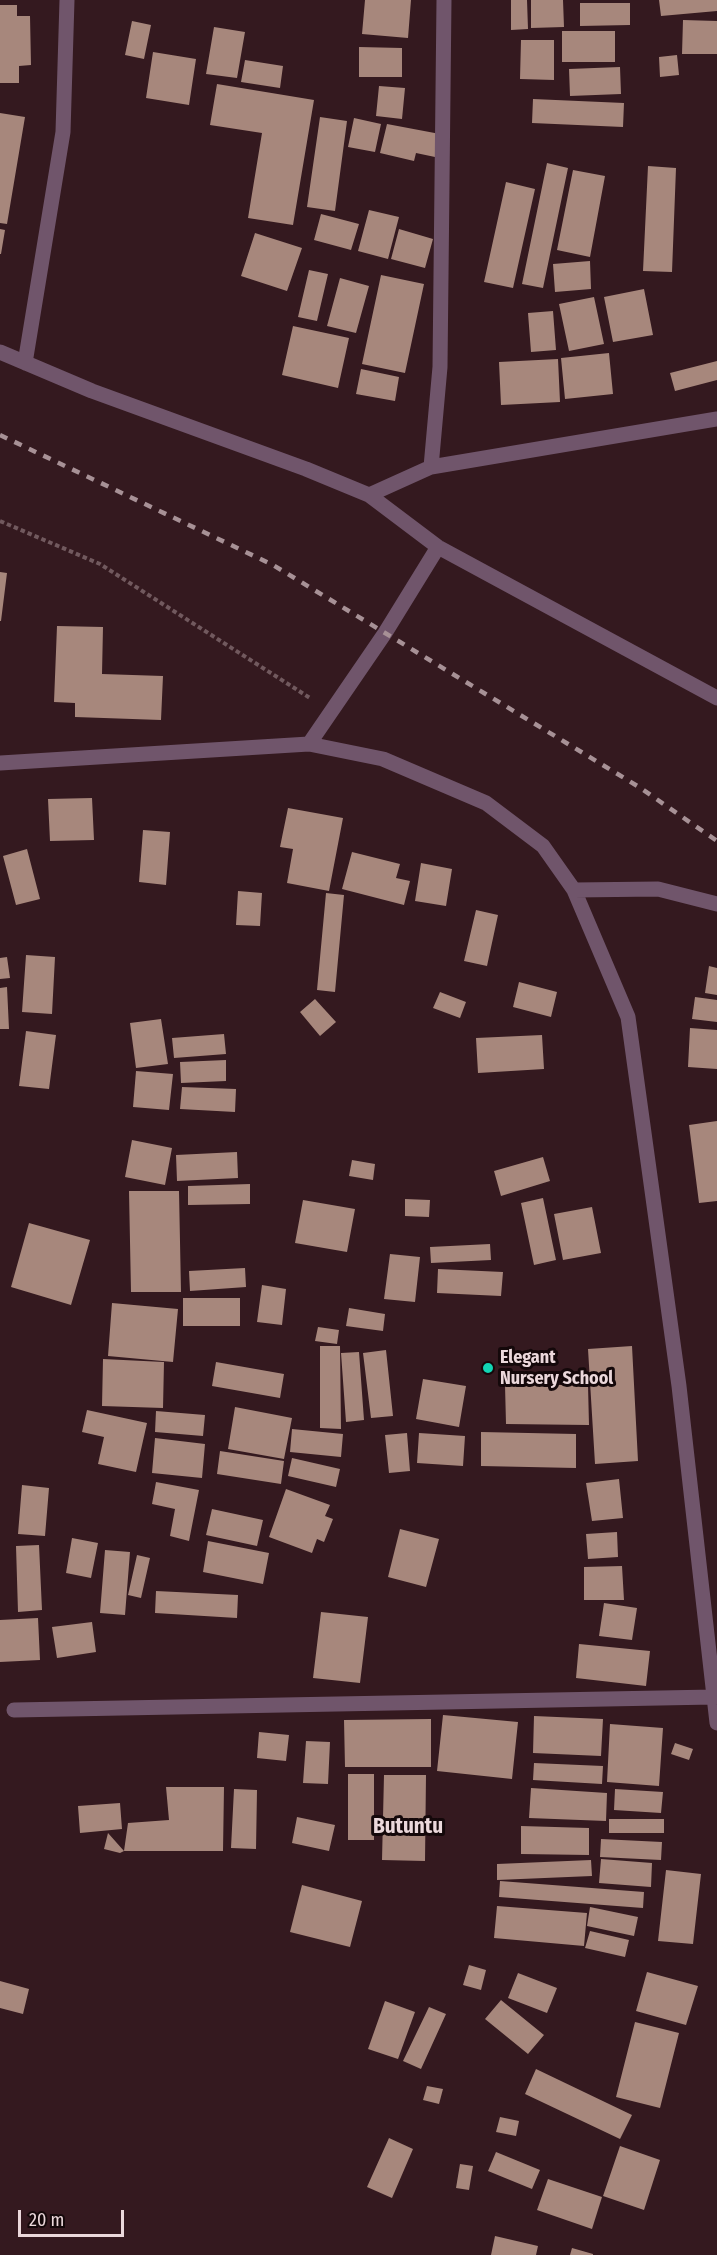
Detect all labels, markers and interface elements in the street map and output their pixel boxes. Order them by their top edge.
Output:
place label: Elegant Nursery School [500,1347,613,1390]
marker: Elegant Nursery School [481,1361,495,1375]
district label: Butuntu [373,1814,443,1840]
scale bar [21,2198,128,2236]
text: 20 m [29,2209,64,2231]

